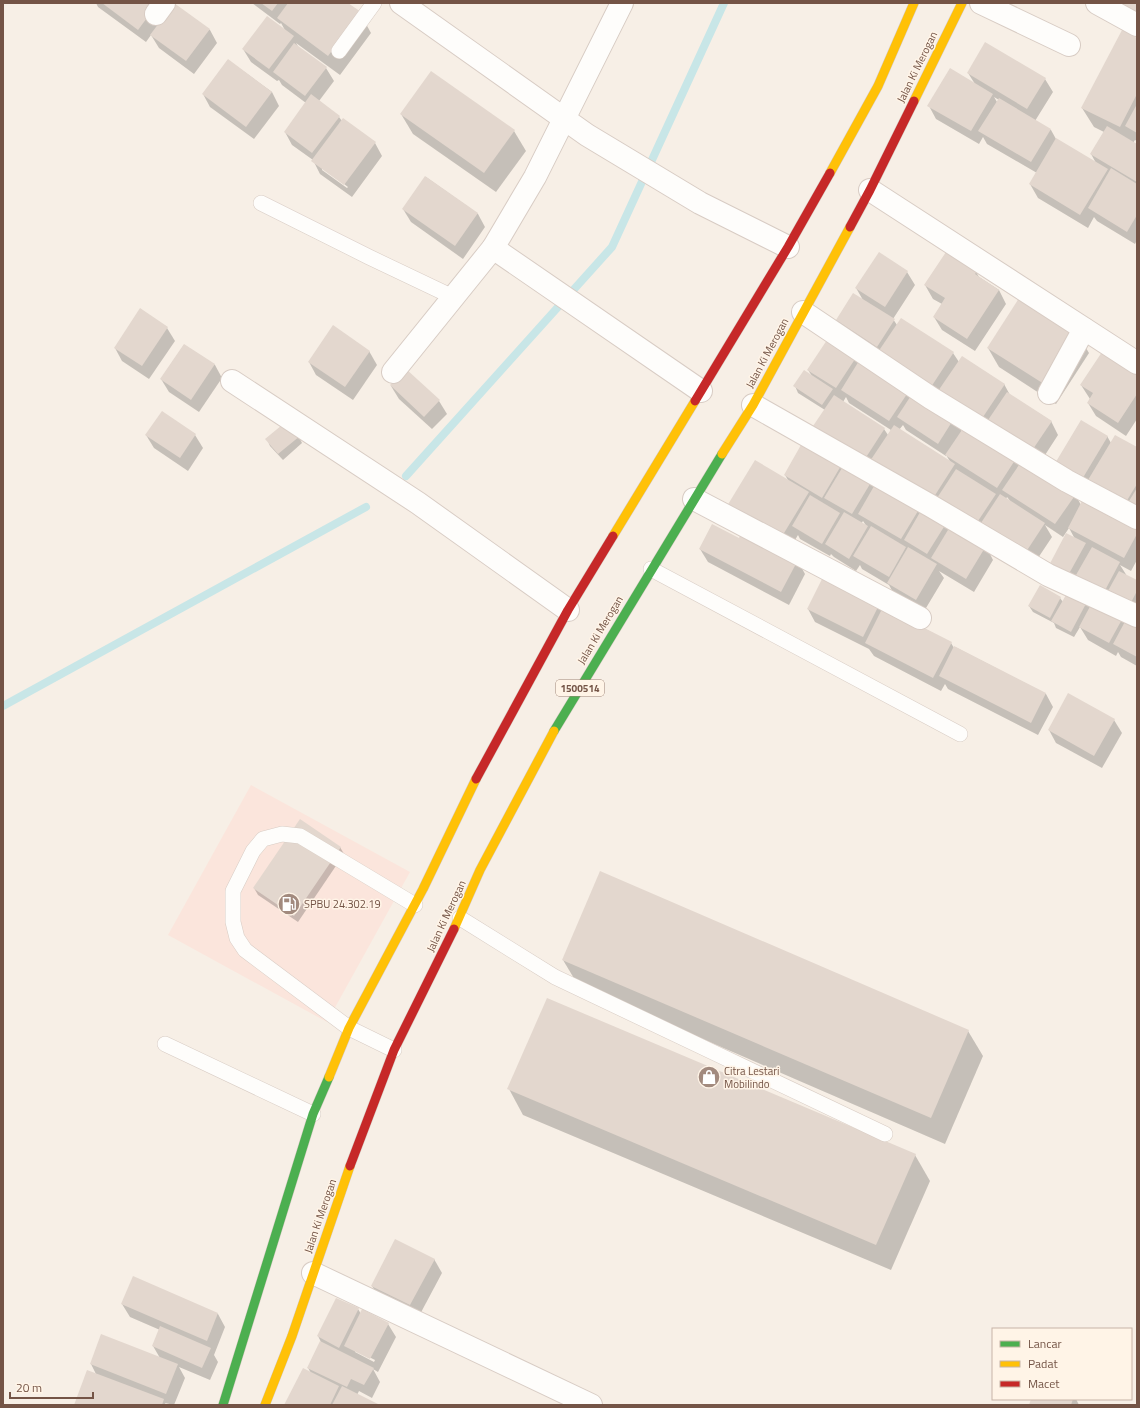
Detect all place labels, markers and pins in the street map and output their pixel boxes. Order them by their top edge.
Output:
fuel station icon: SPBU 24.302.19 [276,891,302,917]
place label: SPBU 24.302.19 [304,896,381,912]
place label: Citra Lestari Mobilindo [724,1063,779,1092]
shop icon: Citra Lestari Mobilindo [696,1064,722,1090]

